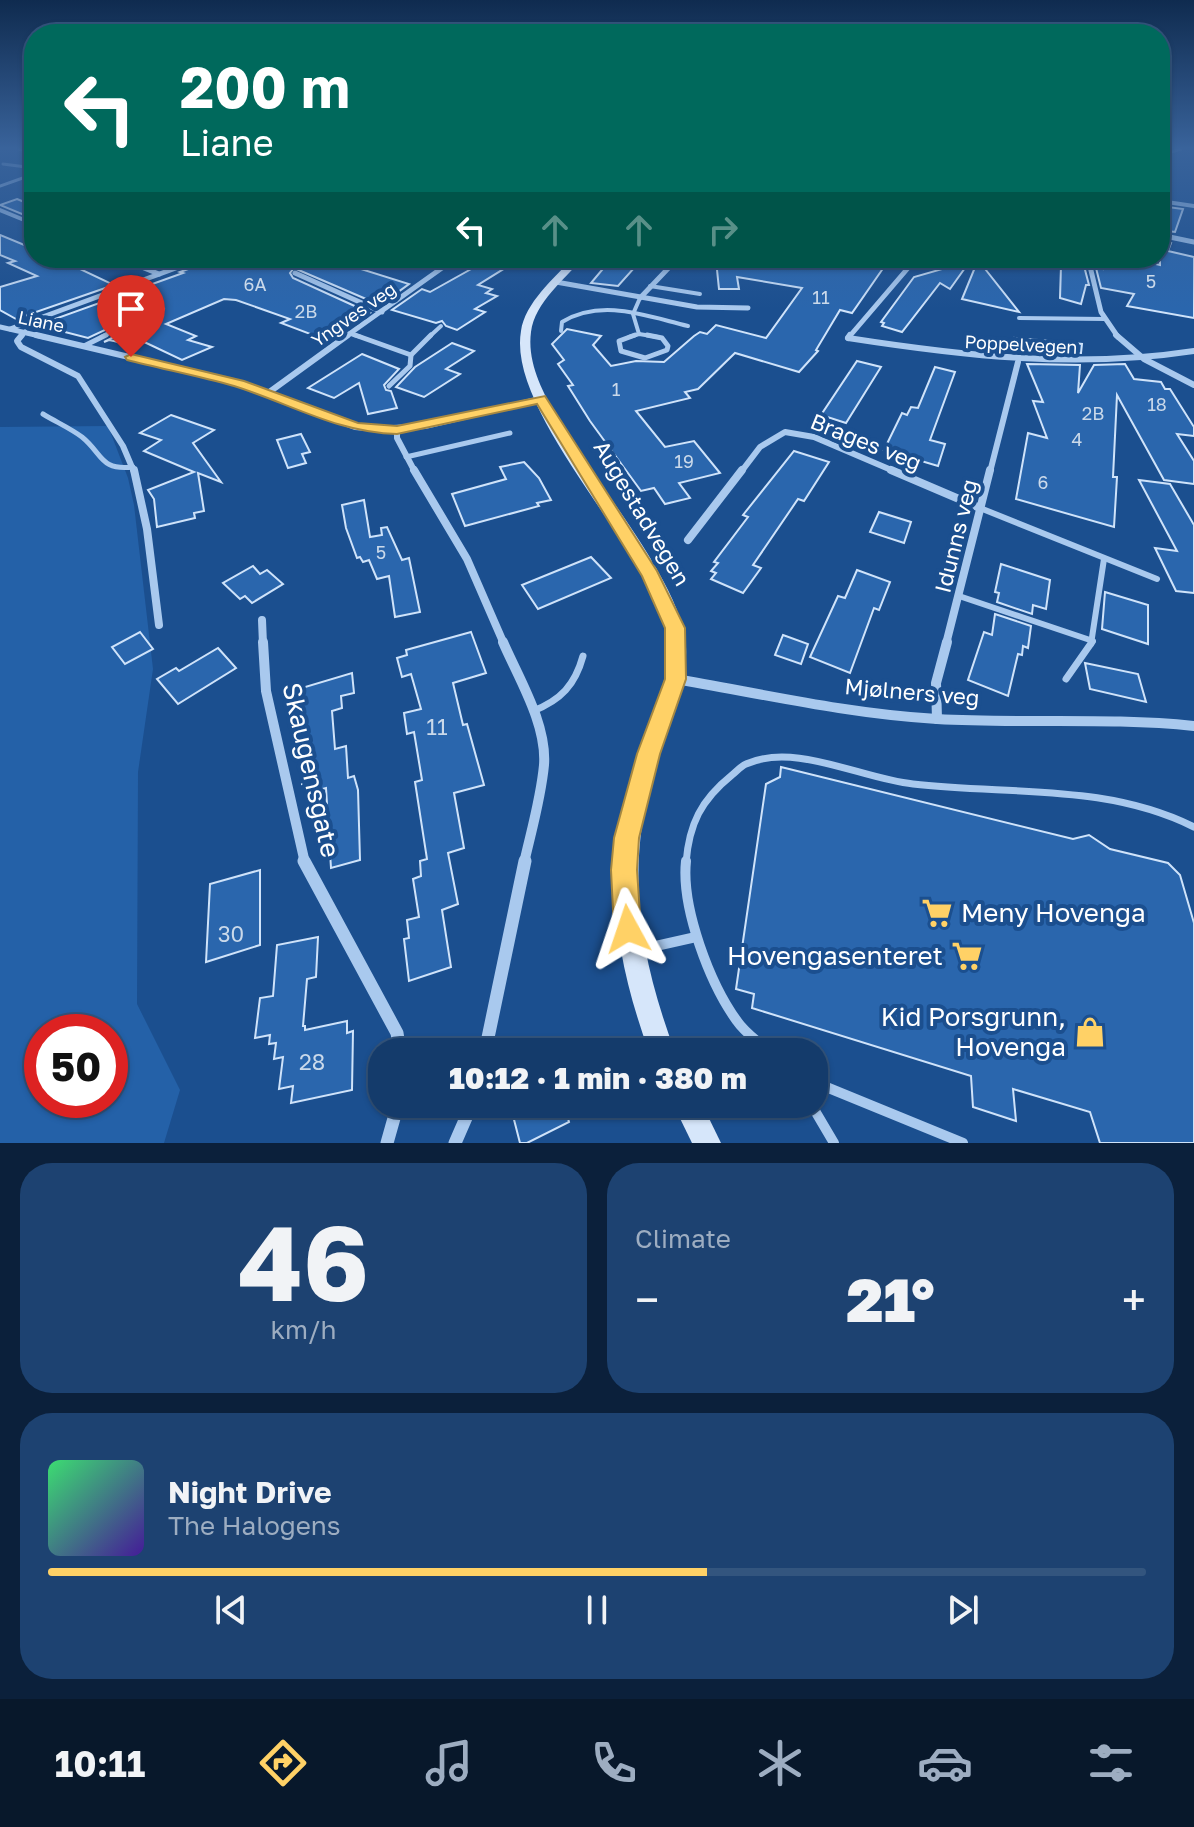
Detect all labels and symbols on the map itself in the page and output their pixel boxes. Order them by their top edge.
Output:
house number: 5 [1146,270,1156,292]
house number: 6A [244,273,266,295]
pin [97,275,165,357]
street label: Yngves veg [307,277,400,351]
house number: 11 [812,286,830,308]
house number: 2B [295,300,317,322]
street label: Liane [16,305,66,337]
street label: Poppelvegen [964,330,1078,358]
house number: 1 [612,378,621,400]
house number: 18 [1147,393,1167,415]
house number: 2B [1082,402,1104,424]
street label: Brages veg [807,407,926,476]
house number: 4 [1072,428,1083,450]
street label: Augestadvegen [588,435,696,590]
house number: 19 [674,450,694,472]
house number: 6 [1038,471,1048,493]
street label: Idunns veg [928,476,983,595]
house number: 5 [376,541,386,563]
street label: Mjølners veg [843,672,981,711]
street label: Skaugensgate [276,680,347,860]
house number: 11 [426,713,448,740]
position arrow [586,887,670,971]
supermarket icon: Meny Hovenga [920,896,954,930]
place label: Meny Hovenga [961,897,1146,928]
house number: 30 [218,920,244,947]
supermarket icon: Hovengasenteret [950,939,984,973]
place label: Hovengasenteret [727,940,943,971]
place label: Kid Porsgrunn, Hovenga [881,1001,1066,1062]
speed limit sign: 50 [24,1014,128,1118]
shop icon: Kid Porsgrunn, Hovenga [1073,1015,1107,1049]
house number: 28 [299,1048,325,1075]

